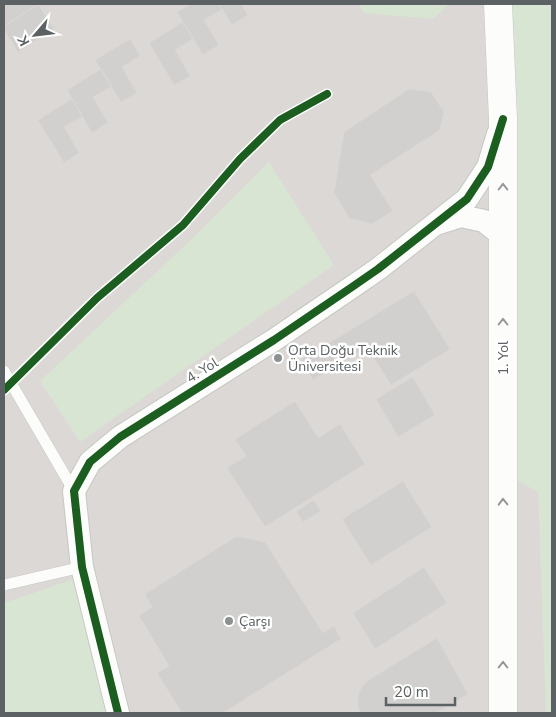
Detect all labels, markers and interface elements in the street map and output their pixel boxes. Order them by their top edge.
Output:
north arrow [10,10,60,60]
text: K [13,32,35,49]
one-way arrow [498,183,508,190]
one-way arrow [498,318,508,326]
street label: 1. Yol [494,340,513,375]
place label: Orta Doğu Teknik Üniversitesi [288,341,399,376]
marker: Orta Doğu Teknik Üniversitesi [272,352,284,364]
street label: 4. Yol [183,353,223,388]
one-way arrow [498,498,509,506]
place label: Çarşı [239,612,271,631]
marker: Çarşı [223,615,235,627]
one-way arrow [498,660,508,668]
scale bar [386,674,455,706]
text: 20 m [394,682,429,702]

